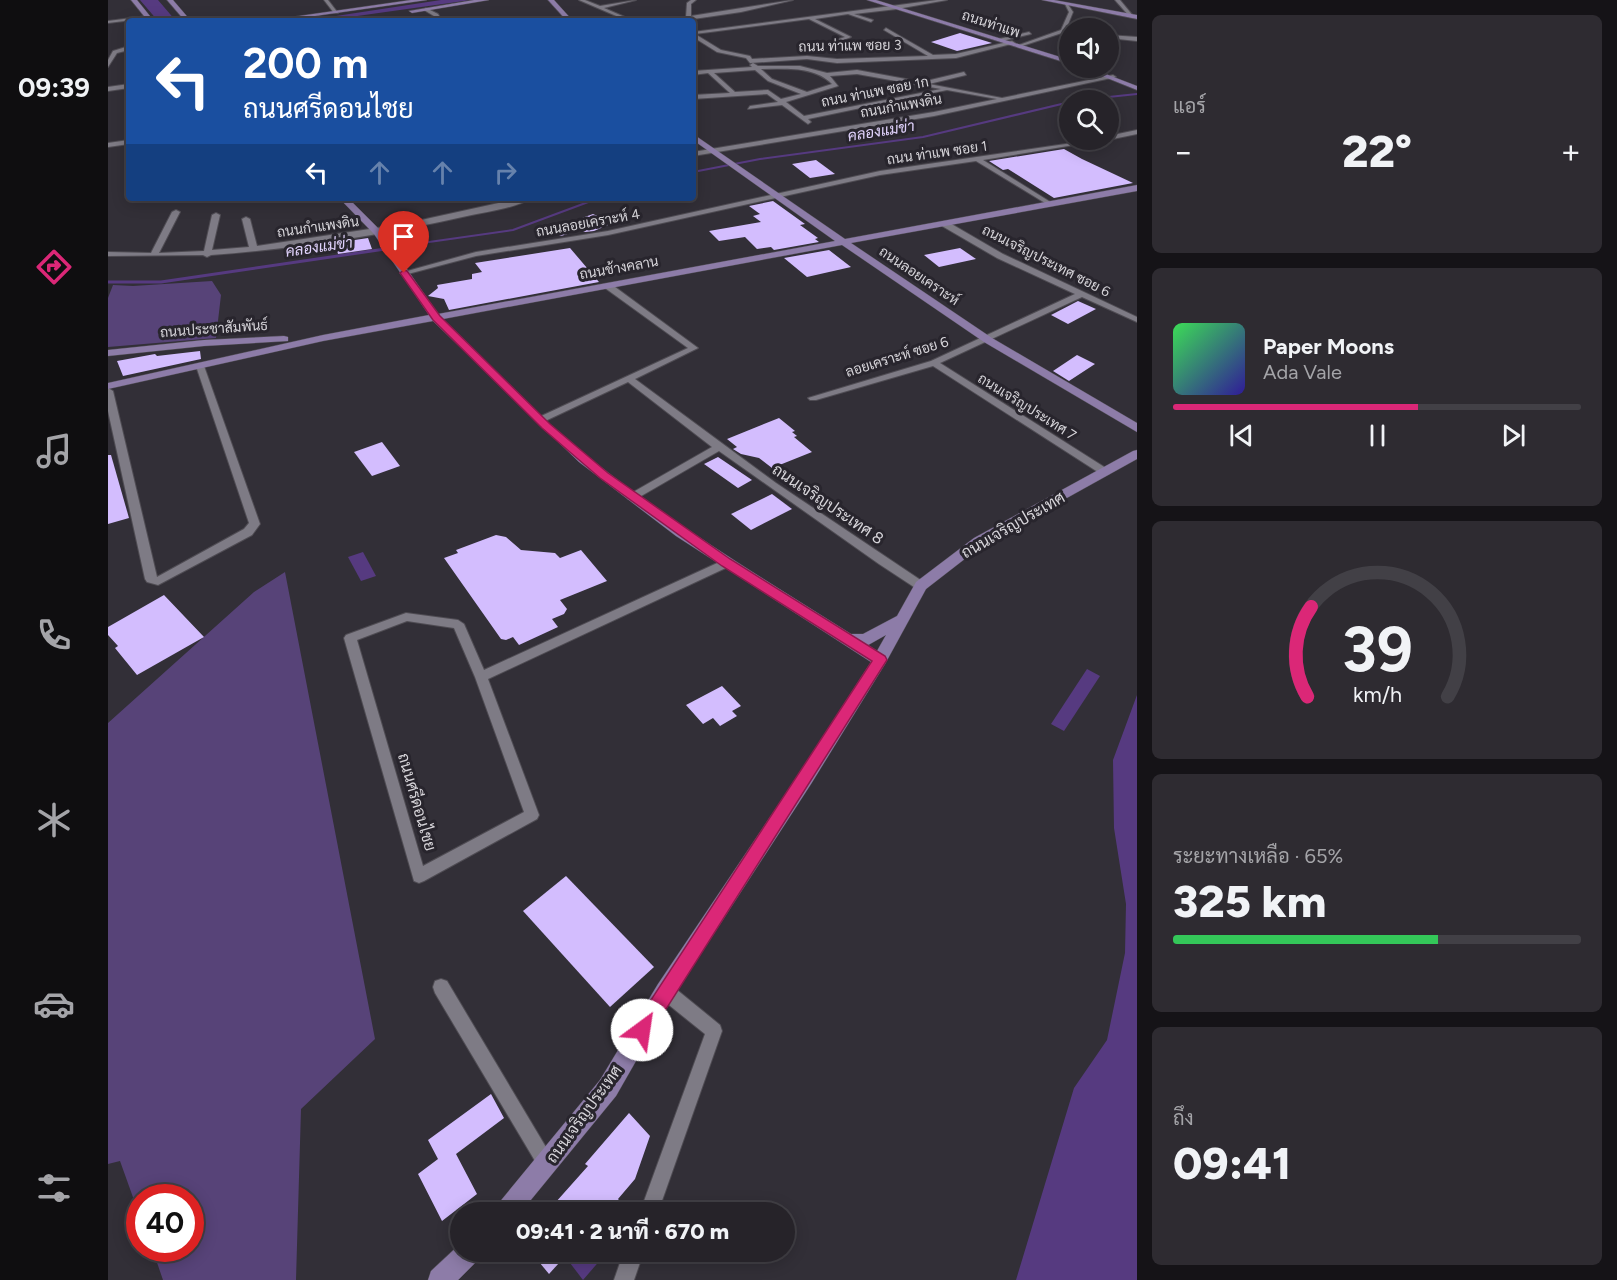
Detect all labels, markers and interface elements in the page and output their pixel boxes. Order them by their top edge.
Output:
street label: ถนนท่าแพ [960,7,1022,41]
map controls [1059,18,1119,150]
button: sound [1059,18,1119,78]
street label: ถนน ท่าแพ ซอย 3 [798,37,902,55]
text: 200 m [243,38,368,89]
icon: left [144,42,222,120]
text: 09:39 [18,71,90,104]
street label: ถนน ท่าแพ ซอย 1ก [820,73,930,111]
street label: ถนนกำแพงดิน [859,90,943,122]
button: search [1059,90,1119,150]
text: ถนนศรีดอนไชย [243,92,414,125]
text: แอร์ [1173,94,1206,118]
water label: คลองแม่ข่า [846,116,916,145]
text: 22° [1342,124,1412,178]
text: − [1173,132,1194,171]
text: + [1560,132,1581,171]
street label: ถนน ท่าแพ ซอย 1 [886,138,988,168]
icon: left [300,156,333,189]
icon: ahead [363,156,396,189]
icon: ahead [426,156,459,189]
icon: right [489,156,522,189]
street label: ถนนลอยเคราะห์ 4 [535,204,642,241]
pin [378,211,429,273]
street label: ถนนกำแพงดิน [276,213,360,241]
icon: arrive [387,220,420,253]
street label: ถนนเจริญประเทศ ซอย 6 [979,221,1113,301]
water label: คลองแม่ข่า [284,232,354,261]
street label: ถนนลอยเคราะห์ [876,242,963,309]
icon: directions [33,246,75,288]
street label: ถนนช้างคลาน [578,252,660,283]
street label: ถนนประชาสัมพันธ์ [159,316,269,341]
street label: ลอยเคราะห์ ซอย 6 [843,332,951,381]
text: Paper Moons [1263,333,1394,360]
text: Ada Vale [1263,360,1342,384]
street label: ถนนเจริญประเทศ 7 [975,370,1080,444]
icon: previous [1225,419,1258,452]
icon: pause [1361,419,1394,452]
icon: next [1497,419,1530,452]
icon: music [33,430,75,472]
street label: ถนนเจริญประเทศ 8 [769,460,887,548]
street label: ถนนเจริญประเทศ [958,488,1068,562]
text: 39 [1342,612,1412,687]
icon: phone [33,614,75,656]
text: km/h [1353,682,1401,707]
street label: ถนนศรีดอนไชย [394,750,442,853]
icon: climate [33,799,75,841]
text: ระยะทางเหลือ · 65% [1173,844,1343,868]
text: 325 km [1173,874,1326,928]
icon: car [33,983,75,1025]
position arrow [610,998,674,1062]
street label: ถนนเจริญประเทศ [542,1061,626,1167]
text: ถึง [1173,1106,1194,1130]
text: 09:41 [1173,1136,1291,1190]
icon: filters [33,1167,75,1209]
speed limit sign: 40 [126,1184,204,1262]
text: 09:41 · 2 นาที · 670 m [516,1218,729,1245]

